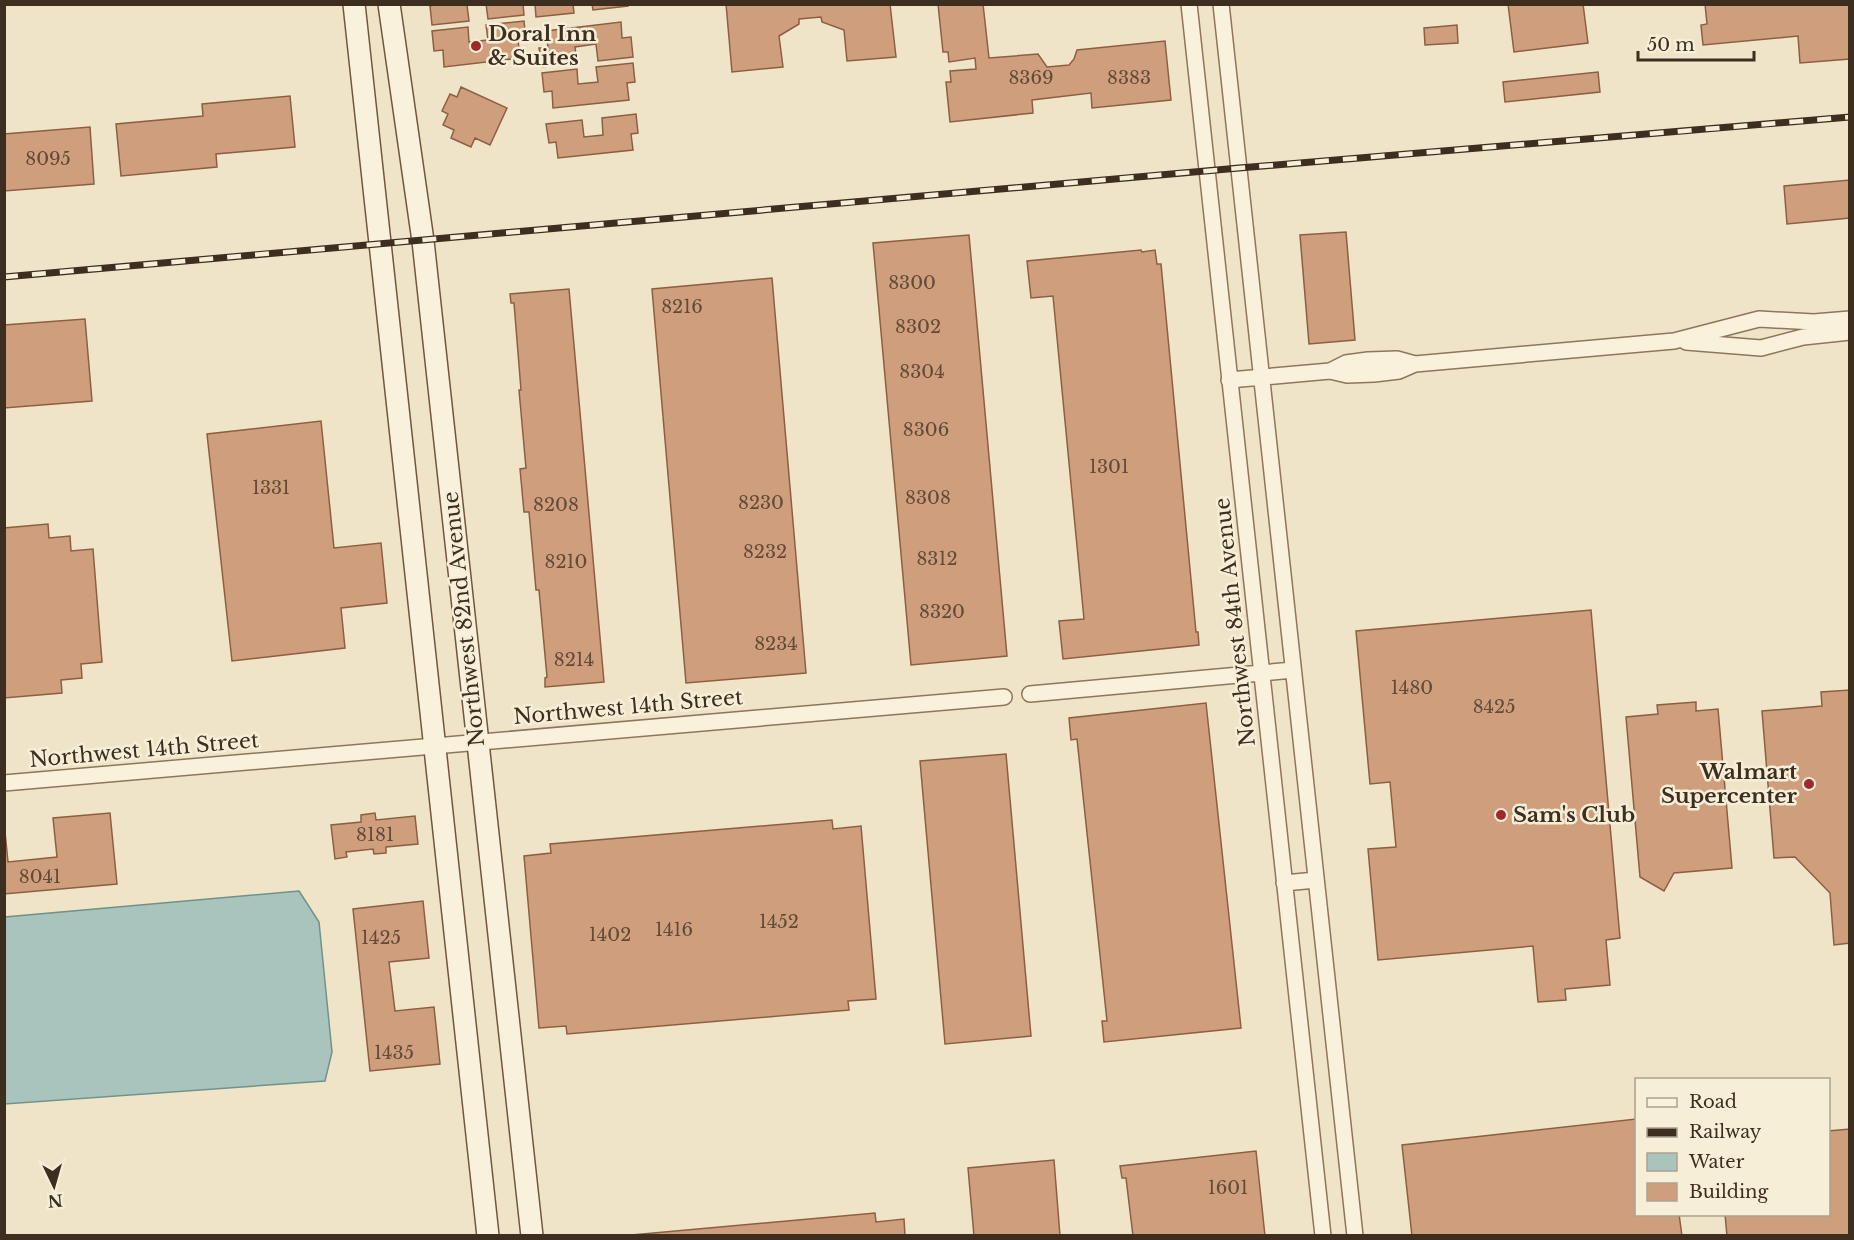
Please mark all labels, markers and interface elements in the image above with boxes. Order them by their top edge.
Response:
place label: Doral Inn & Suites [488,21,596,71]
scale bar [1638,24,1754,62]
text: 50 m [1647,34,1695,56]
marker: Doral Inn & Suites [469,39,483,53]
house number: 8369 [1008,67,1054,89]
house number: 8383 [1107,67,1151,89]
house number: 8095 [25,148,71,170]
house number: 8300 [888,272,936,294]
house number: 8216 [661,296,703,318]
house number: 8302 [895,316,941,338]
house number: 8304 [899,361,945,383]
house number: 8306 [903,419,949,441]
house number: 1301 [1089,456,1129,478]
house number: 1331 [252,477,290,499]
house number: 8308 [905,487,951,509]
street label: Northwest 82nd Avenue [438,490,490,748]
house number: 8230 [738,492,784,514]
house number: 8208 [533,494,579,516]
street label: Northwest 84th Avenue [1209,497,1261,747]
house number: 8232 [743,541,787,563]
house number: 8312 [916,548,958,570]
house number: 8210 [545,551,587,573]
house number: 8320 [919,601,965,623]
house number: 8234 [754,633,798,655]
house number: 8214 [554,649,594,671]
house number: 1480 [1391,677,1433,699]
street label: Northwest 14th Street [512,684,744,730]
house number: 8425 [1473,696,1515,718]
street label: Northwest 14th Street [28,727,260,773]
place label: Walmart Supercenter [1661,759,1798,809]
marker: Walmart Supercenter [1802,777,1816,791]
place label: Sam's Club [1513,802,1635,828]
marker: Sam's Club [1494,808,1508,822]
house number: 8181 [356,824,394,846]
house number: 8041 [19,866,61,888]
house number: 1452 [759,911,799,933]
house number: 1416 [655,919,693,941]
house number: 1402 [589,924,631,946]
house number: 1425 [361,927,401,949]
house number: 1435 [374,1042,414,1064]
legend [1635,1078,1830,1216]
text: Road [1689,1091,1737,1113]
text: Railway [1689,1121,1762,1143]
text: Water [1688,1151,1745,1173]
north arrow [24,1156,84,1216]
house number: 1601 [1208,1177,1248,1199]
text: Building [1689,1181,1768,1203]
text: N [47,1190,64,1212]

